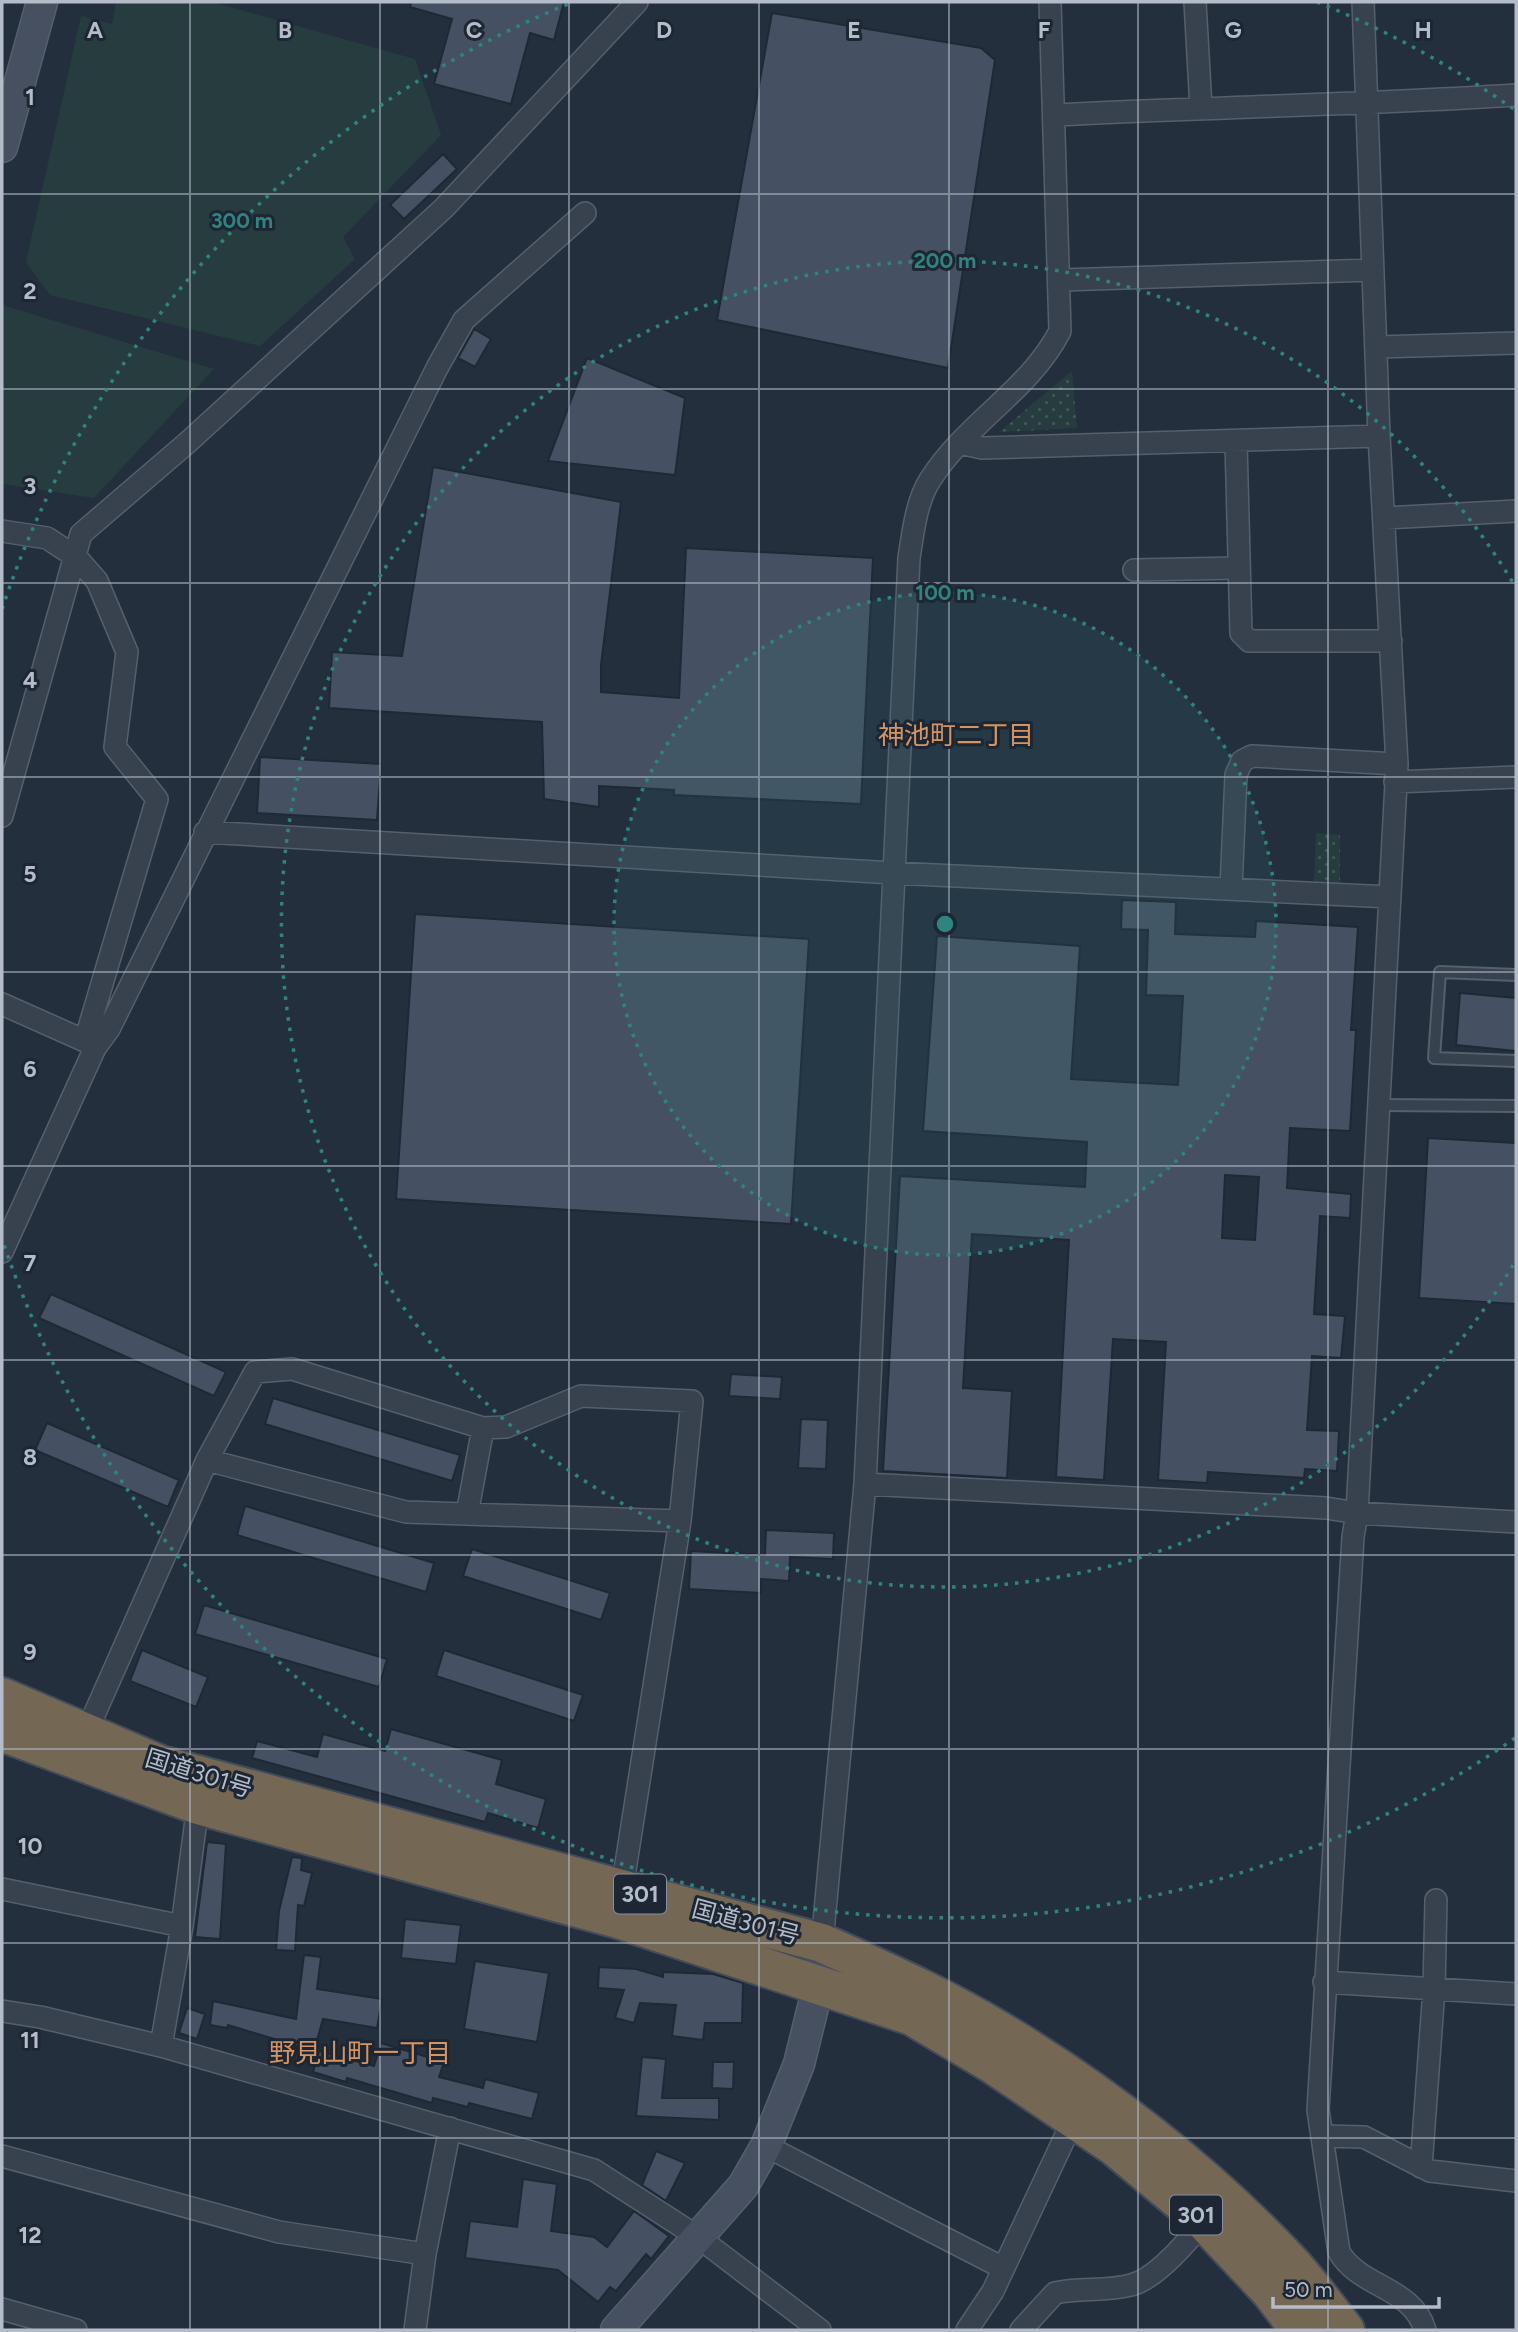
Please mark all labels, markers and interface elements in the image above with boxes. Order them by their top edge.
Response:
text: A [87,16,104,44]
text: B [278,16,292,44]
text: C [466,16,483,44]
text: D [656,16,672,44]
text: E [847,16,861,44]
text: F [1038,16,1051,44]
text: G [1224,16,1242,44]
text: H [1414,16,1432,44]
text: 1 [25,83,35,111]
text: 300 m [211,208,273,233]
text: 200 m [914,248,976,273]
text: 2 [23,277,37,305]
text: 3 [24,472,36,500]
text: 100 m [915,580,975,605]
text: 4 [23,666,37,694]
district label: 神池町二丁目 [878,719,1034,751]
text: 5 [23,860,37,888]
centre of rings [933,912,957,936]
text: 6 [23,1055,37,1083]
text: 7 [24,1249,37,1277]
text: 8 [23,1443,37,1471]
text: 9 [23,1638,37,1666]
street label: 国道301号 [142,1743,256,1803]
text: 10 [18,1832,42,1860]
road number: 301 [614,1874,666,1913]
street label: 国道301号 [689,1894,803,1950]
text: 11 [20,2026,40,2054]
district label: 野見山町一丁目 [269,2037,451,2069]
road number: 301 [1170,2196,1222,2234]
text: 12 [18,2221,42,2249]
scale bar [1273,2266,1439,2310]
text: 50 m [1284,2277,1333,2302]

